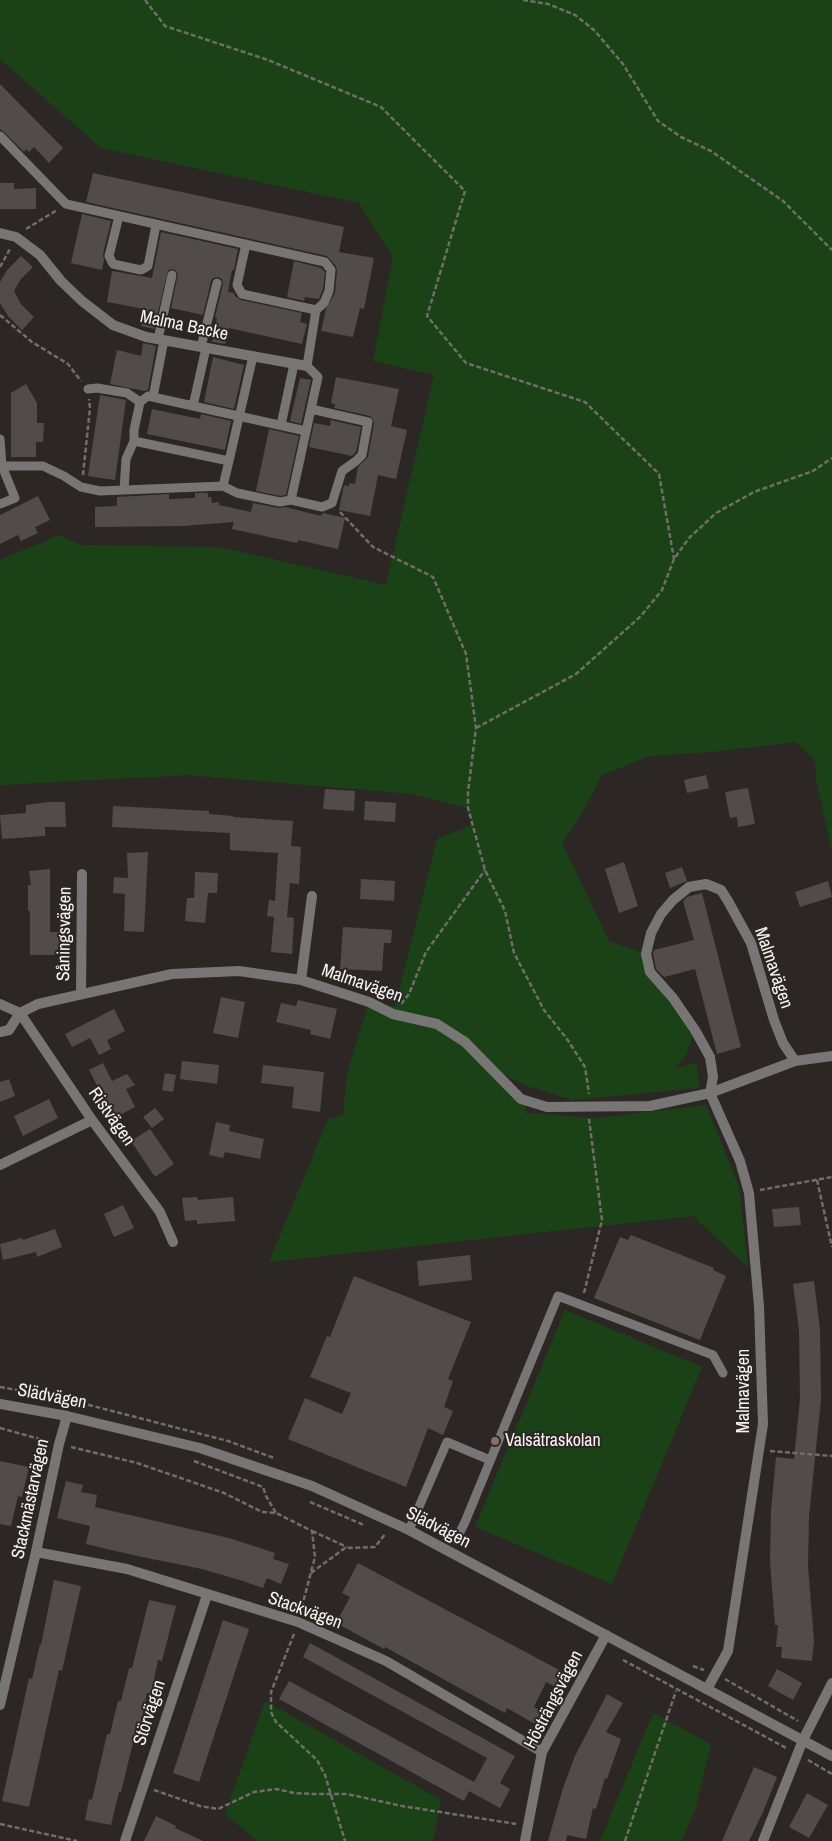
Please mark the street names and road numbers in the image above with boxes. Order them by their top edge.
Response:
street label: Malma Backe [138,306,230,346]
street label: Såningsvägen [53,887,77,981]
street label: Malmavägen [749,925,797,1011]
street label: Malmavägen [319,960,405,1008]
street label: Ristvägen [83,1084,139,1150]
street label: Malmavägen [733,1349,755,1433]
street label: Slädvägen [16,1380,88,1414]
street label: Stackmästarvägen [8,1437,54,1561]
street label: Slädvägen [402,1503,474,1553]
street label: Stackvägen [265,1588,345,1634]
street label: Hösträngsvägen [520,1647,588,1753]
street label: Störvägen [129,1678,171,1748]

